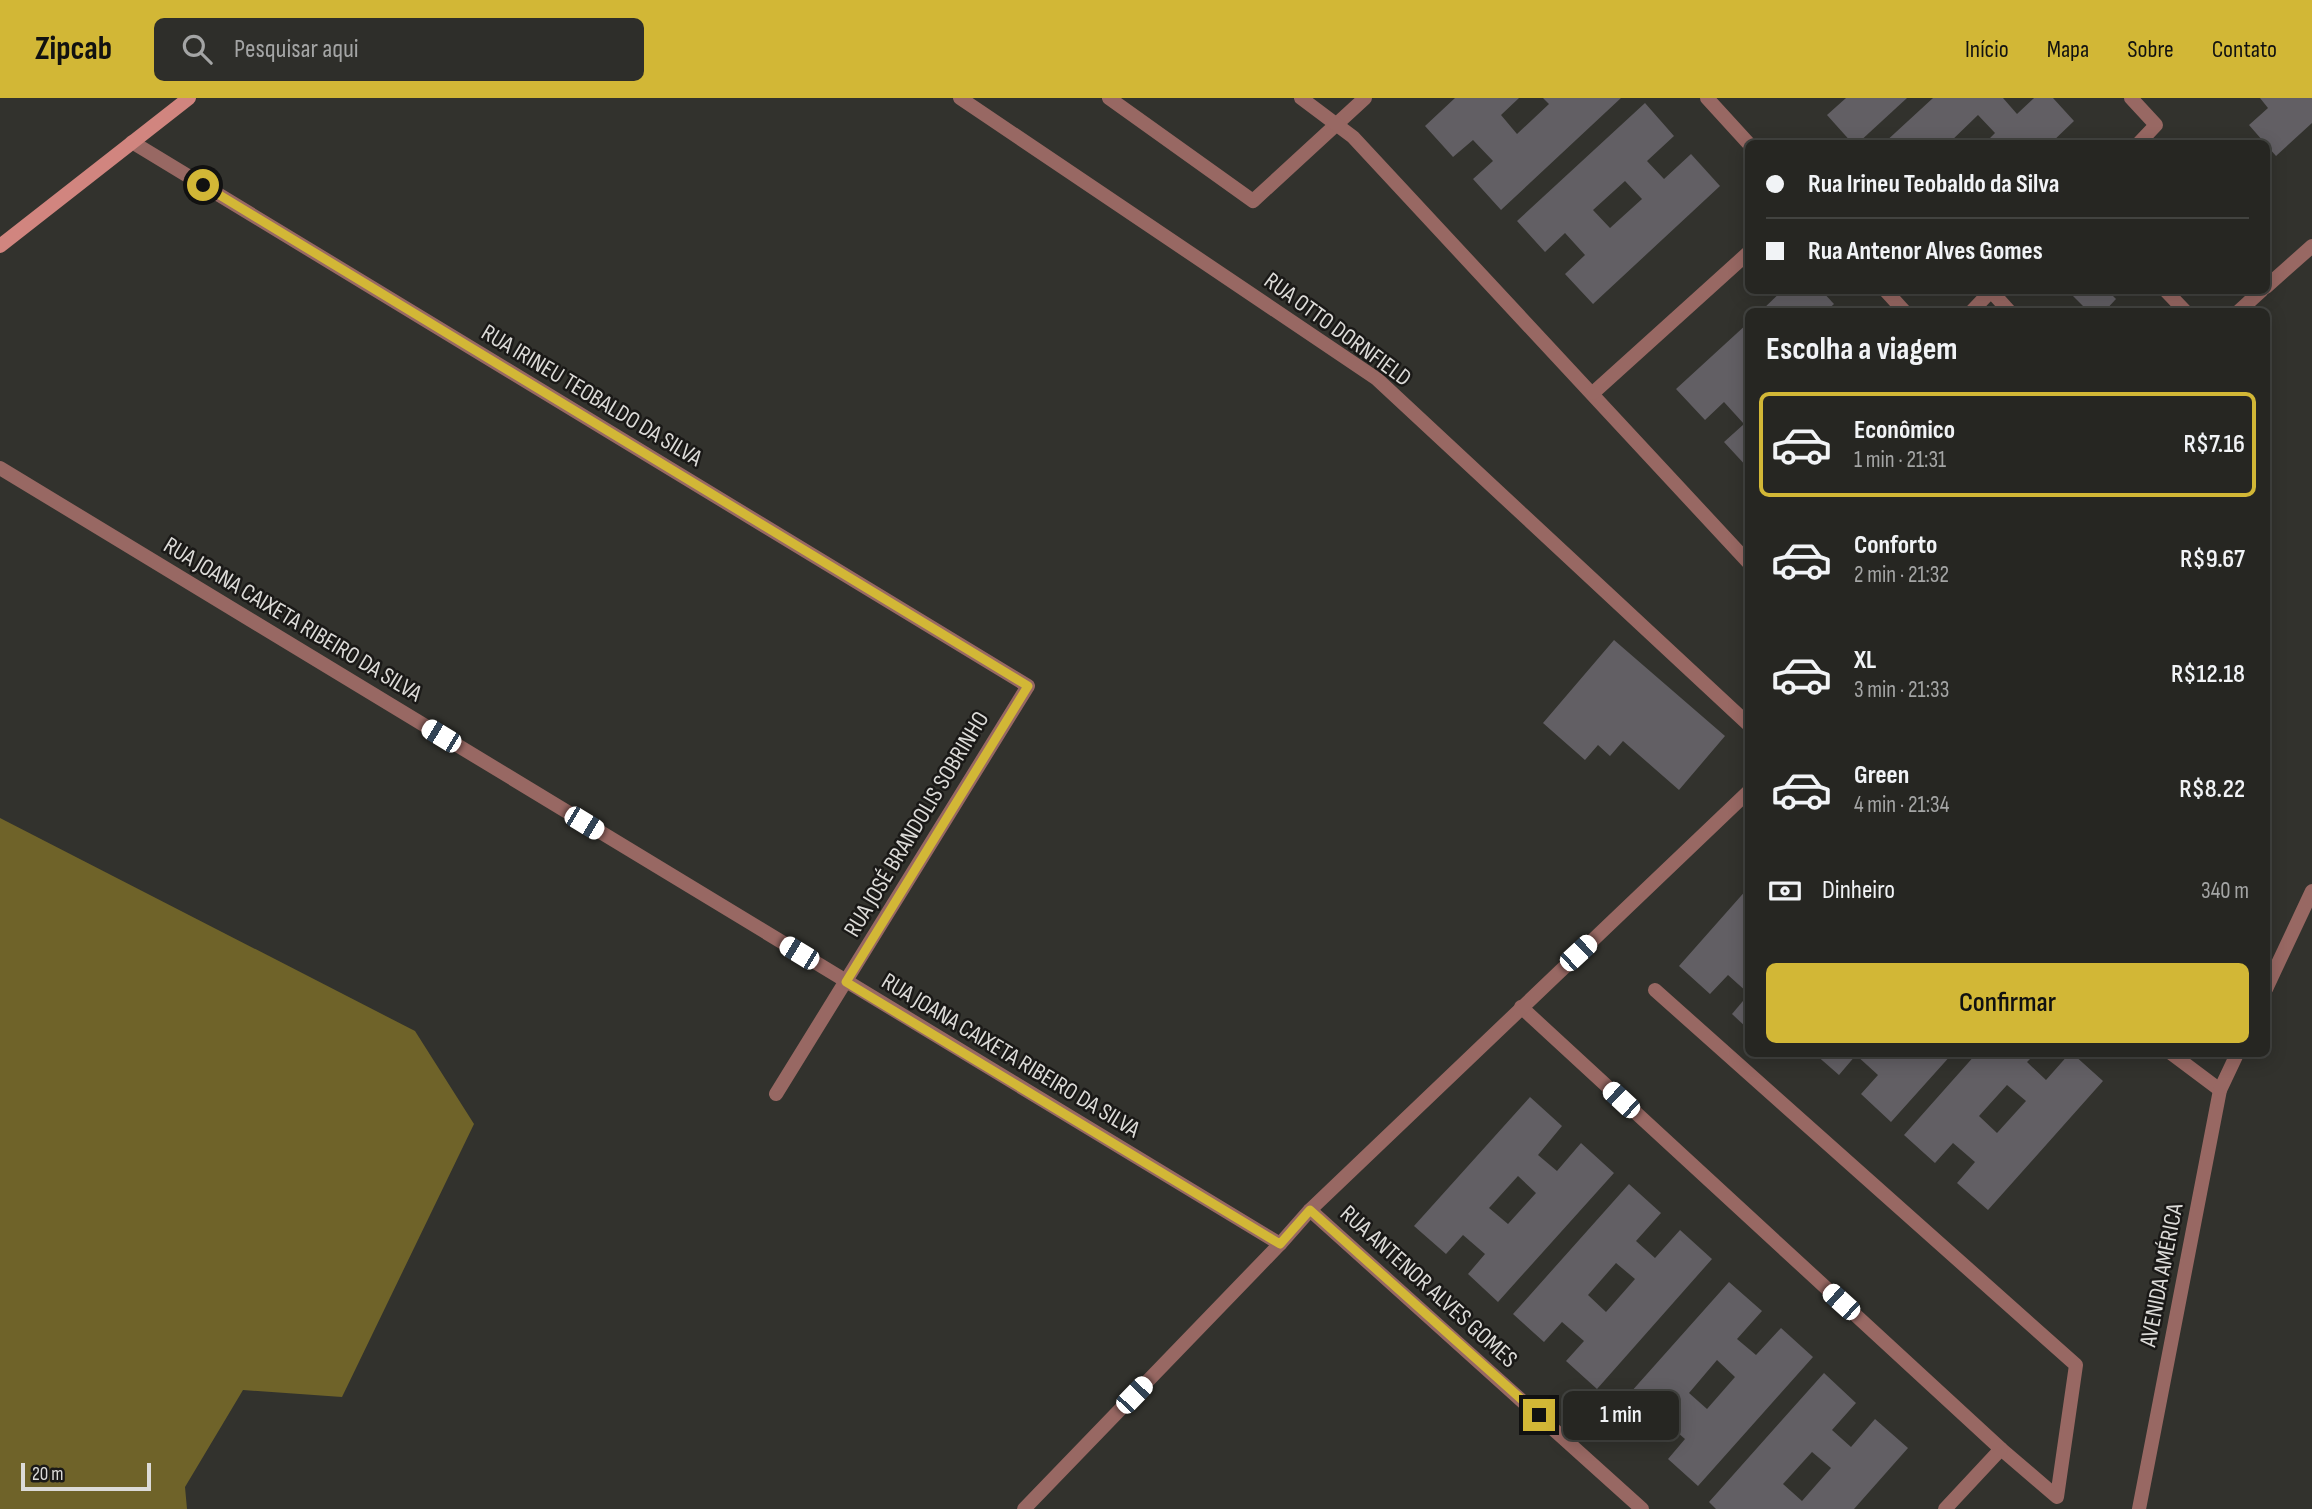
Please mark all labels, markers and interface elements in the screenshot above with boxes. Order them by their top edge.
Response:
search box [154,18,644,81]
text: Zipcab [35,29,112,69]
icon: search [178,30,216,68]
text: Pesquisar aqui [234,34,359,65]
text: Início [1965,35,2009,64]
text: Mapa [2047,35,2089,64]
text: Sobre [2127,35,2174,64]
text: Contato [2212,35,2277,64]
route start [187,169,219,201]
text: Rua Irineu Teobaldo da Silva [1808,169,2059,200]
text: Rua Antenor Alves Gomes [1808,236,2043,267]
street label: RUA OTTO DORNFIELD [1258,266,1417,393]
street label: RUA IRINEU TEOBALDO DA SILVA [476,318,708,473]
text: Escolha a viagem [1766,330,1958,369]
icon: car [1770,413,1833,476]
text: Econômico [1854,415,1955,446]
text: R$7.16 [2184,429,2245,460]
text: 1 min · 21:31 [1854,446,1946,474]
icon: car [1770,528,1833,591]
text: Conforto [1854,530,1937,561]
street label: RUA JOANA CAIXETA RIBEIRO DA SILVA [158,531,428,709]
text: R$9.67 [2180,544,2245,575]
text: 2 min · 21:32 [1854,561,1949,589]
icon: car [1770,643,1833,706]
text: XL [1854,645,1876,676]
text: R$12.18 [2171,659,2245,690]
text: 3 min · 21:33 [1854,676,1949,704]
street label: RUA JOSÉ BRANDOLIS SOBRINHO [838,706,995,942]
car [418,716,465,756]
icon: car [1770,758,1833,821]
text: Green [1854,760,1909,791]
text: R$8.22 [2179,774,2245,805]
text: 4 min · 21:34 [1854,791,1949,819]
car [561,803,608,843]
icon: cash [1766,872,1804,910]
text: Dinheiro [1822,875,1895,906]
text: 340 m [2201,877,2249,905]
car [1556,931,1601,975]
car [776,933,823,973]
button: Confirmar [1766,963,2249,1043]
street label: RUA JOANA CAIXETA RIBEIRO DA SILVA [876,967,1146,1145]
car [1599,1078,1644,1122]
street label: RUA ANTENOR ALVES GOMES [1334,1199,1523,1374]
street label: AVENIDA AMÉRICA [2133,1200,2190,1350]
car [1819,1280,1864,1324]
car [1112,1373,1157,1417]
callout: 1 min [1564,1390,1679,1440]
route end [1523,1399,1555,1431]
text: 1 min [1600,1401,1642,1429]
scale bar [21,1460,150,1492]
text: 20 m [32,1463,64,1486]

